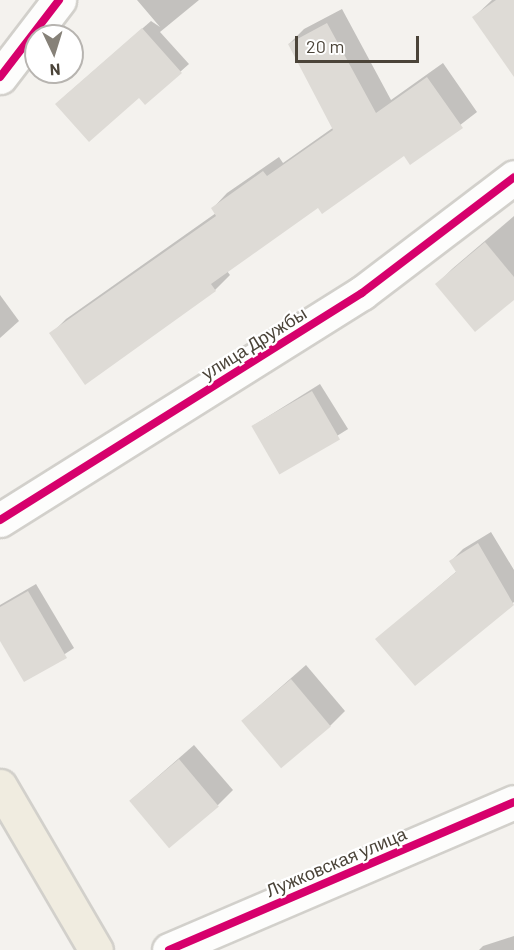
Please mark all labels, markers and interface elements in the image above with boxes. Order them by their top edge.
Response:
north arrow [24,24,84,84]
scale bar [298,24,422,62]
text: 20 m [306,35,344,57]
text: N [49,61,61,80]
street label: улица Дружбы [197,302,311,384]
street label: Лужковская улица [262,823,410,901]

